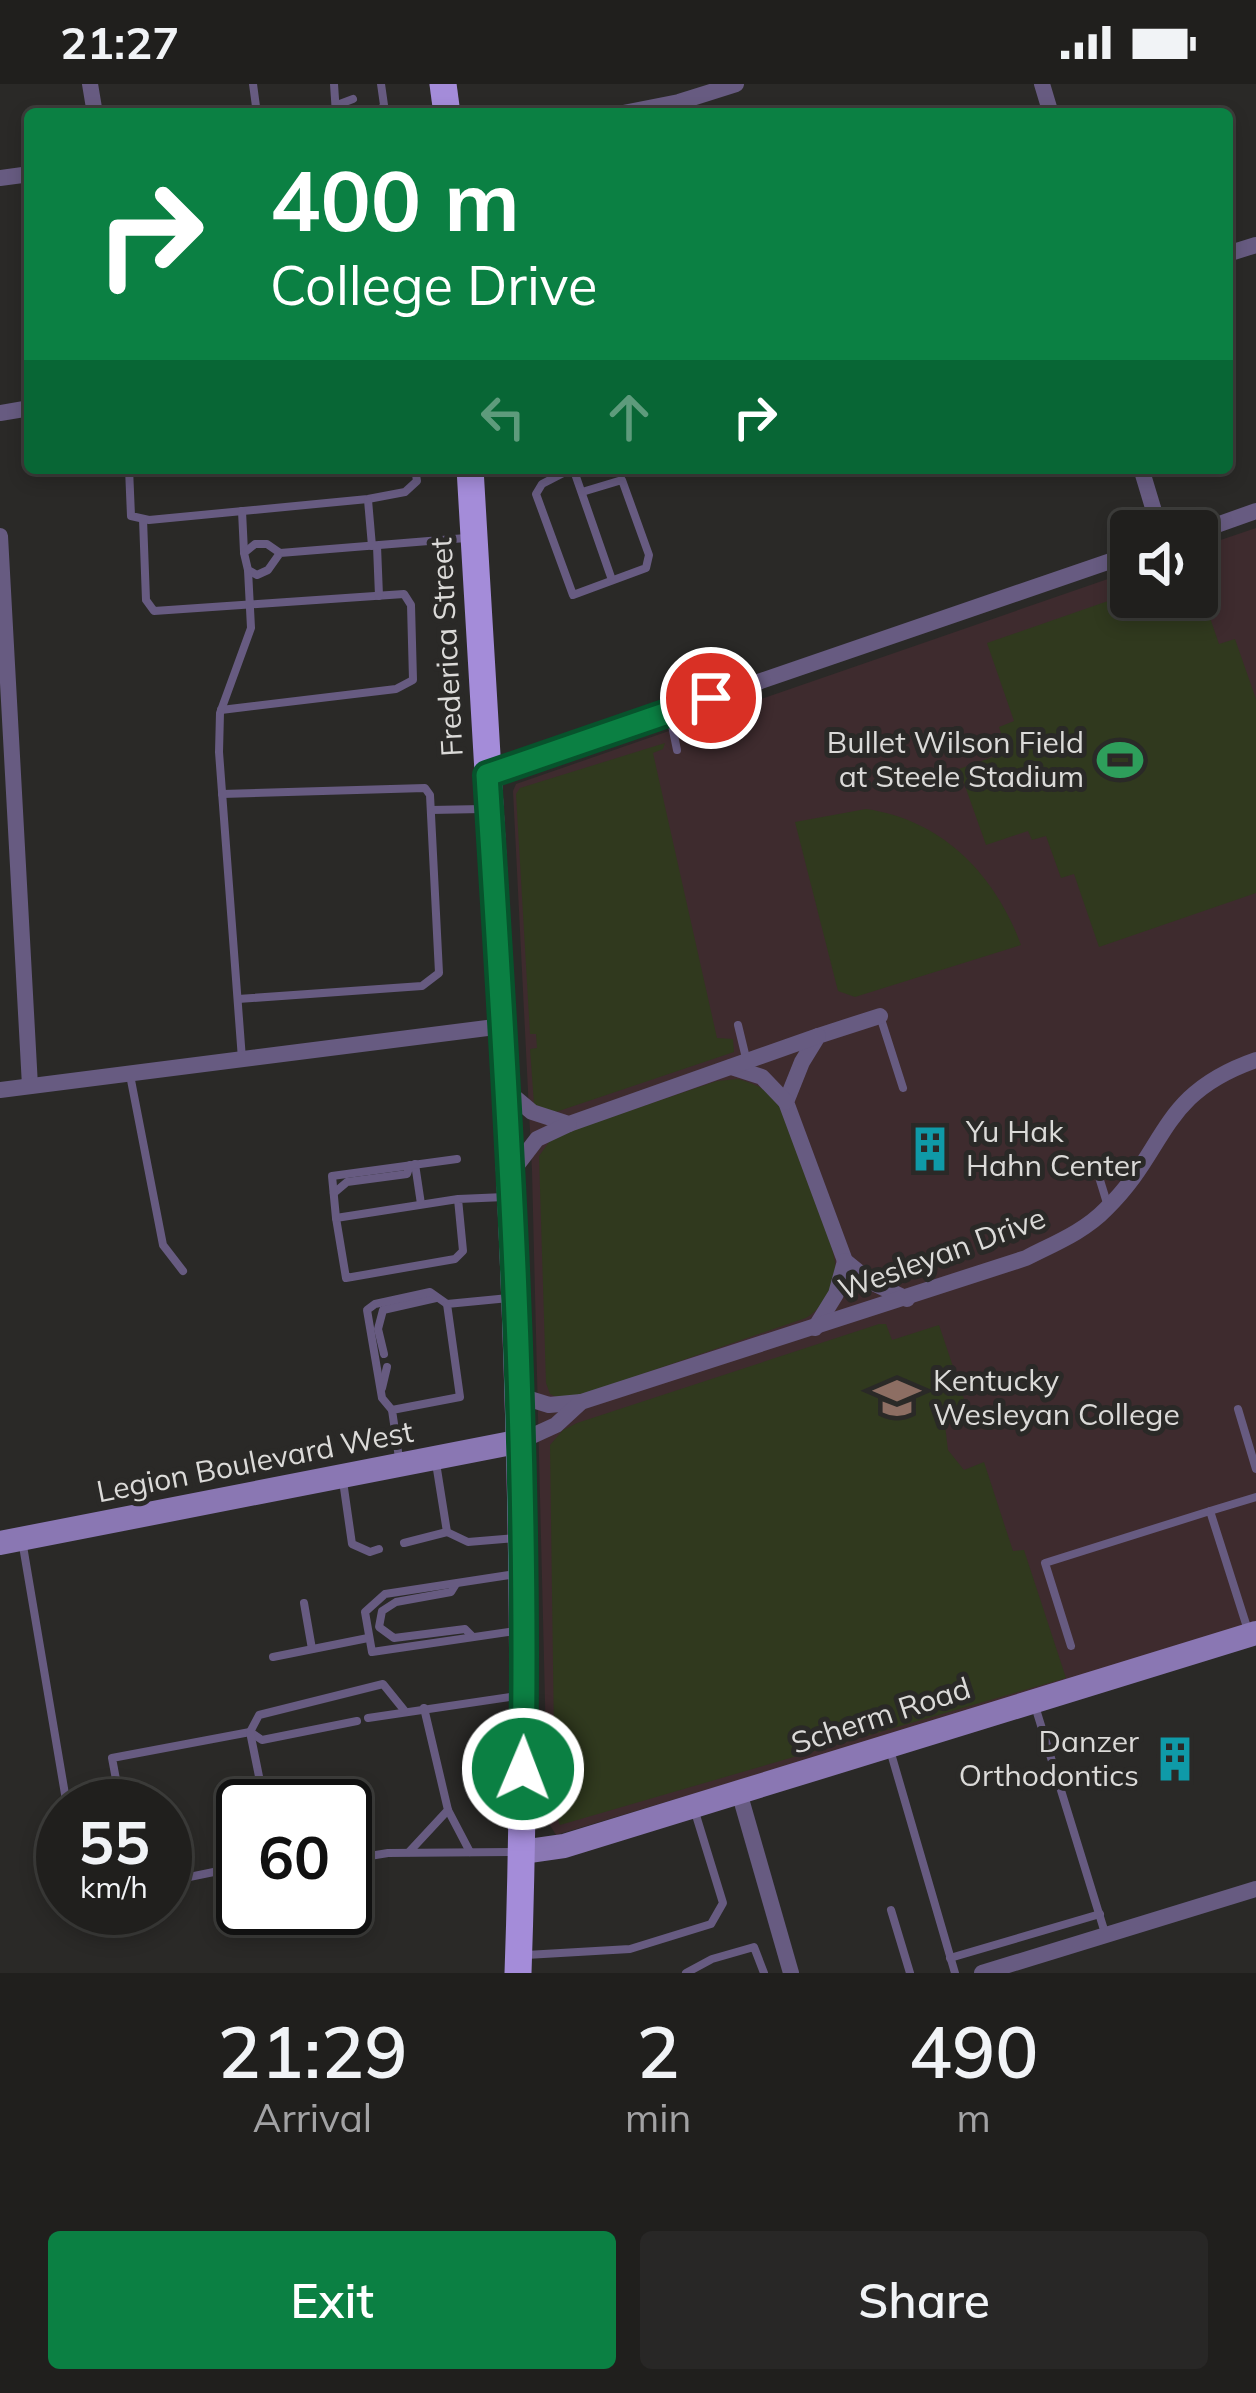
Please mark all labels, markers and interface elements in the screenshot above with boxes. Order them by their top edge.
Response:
text: 21:27 [60,14,179,70]
text: 400 m [270,147,520,252]
icon: right [72,156,228,312]
text: College Drive [270,251,597,319]
icon: left [470,384,536,450]
icon: ahead [596,384,662,450]
icon: right [722,384,788,450]
map controls [1110,510,1218,618]
button: sound [1110,510,1218,618]
street label: Frederica Street [421,536,471,758]
pin [660,647,762,749]
icon: arrive [678,665,744,731]
place label: Bullet Wilson Field at Steele Stadium [827,723,1084,795]
sports icon: Bullet Wilson Field at Steele Stadium [1095,735,1145,785]
place label: Yu Hak Hahn Center [965,1112,1141,1184]
building icon: Yu Hak Hahn Center [905,1124,955,1174]
street label: Wesleyan Drive [833,1198,1050,1308]
place label: Kentucky Wesleyan College [933,1361,1180,1433]
school or university icon: Kentucky Wesleyan College [872,1373,922,1423]
street label: Legion Boulevard West [93,1412,416,1510]
street label: Scherm Road [786,1668,975,1762]
position arrow [460,1706,586,1832]
place label: Danzer Orthodontics [959,1722,1139,1794]
building icon: Danzer Orthodontics [1150,1734,1200,1784]
speed limit sign: 60 [216,1779,372,1935]
text: 55 [78,1804,150,1879]
text: km/h [80,1868,148,1906]
text: 21:29 [218,2006,407,2096]
text: 2 [637,2006,680,2096]
text: 490 [909,2006,1038,2096]
text: Arrival [253,2093,372,2142]
text: min [625,2093,691,2142]
text: m [957,2093,991,2142]
button: Exit [48,2231,616,2369]
button: Share [640,2231,1208,2369]

